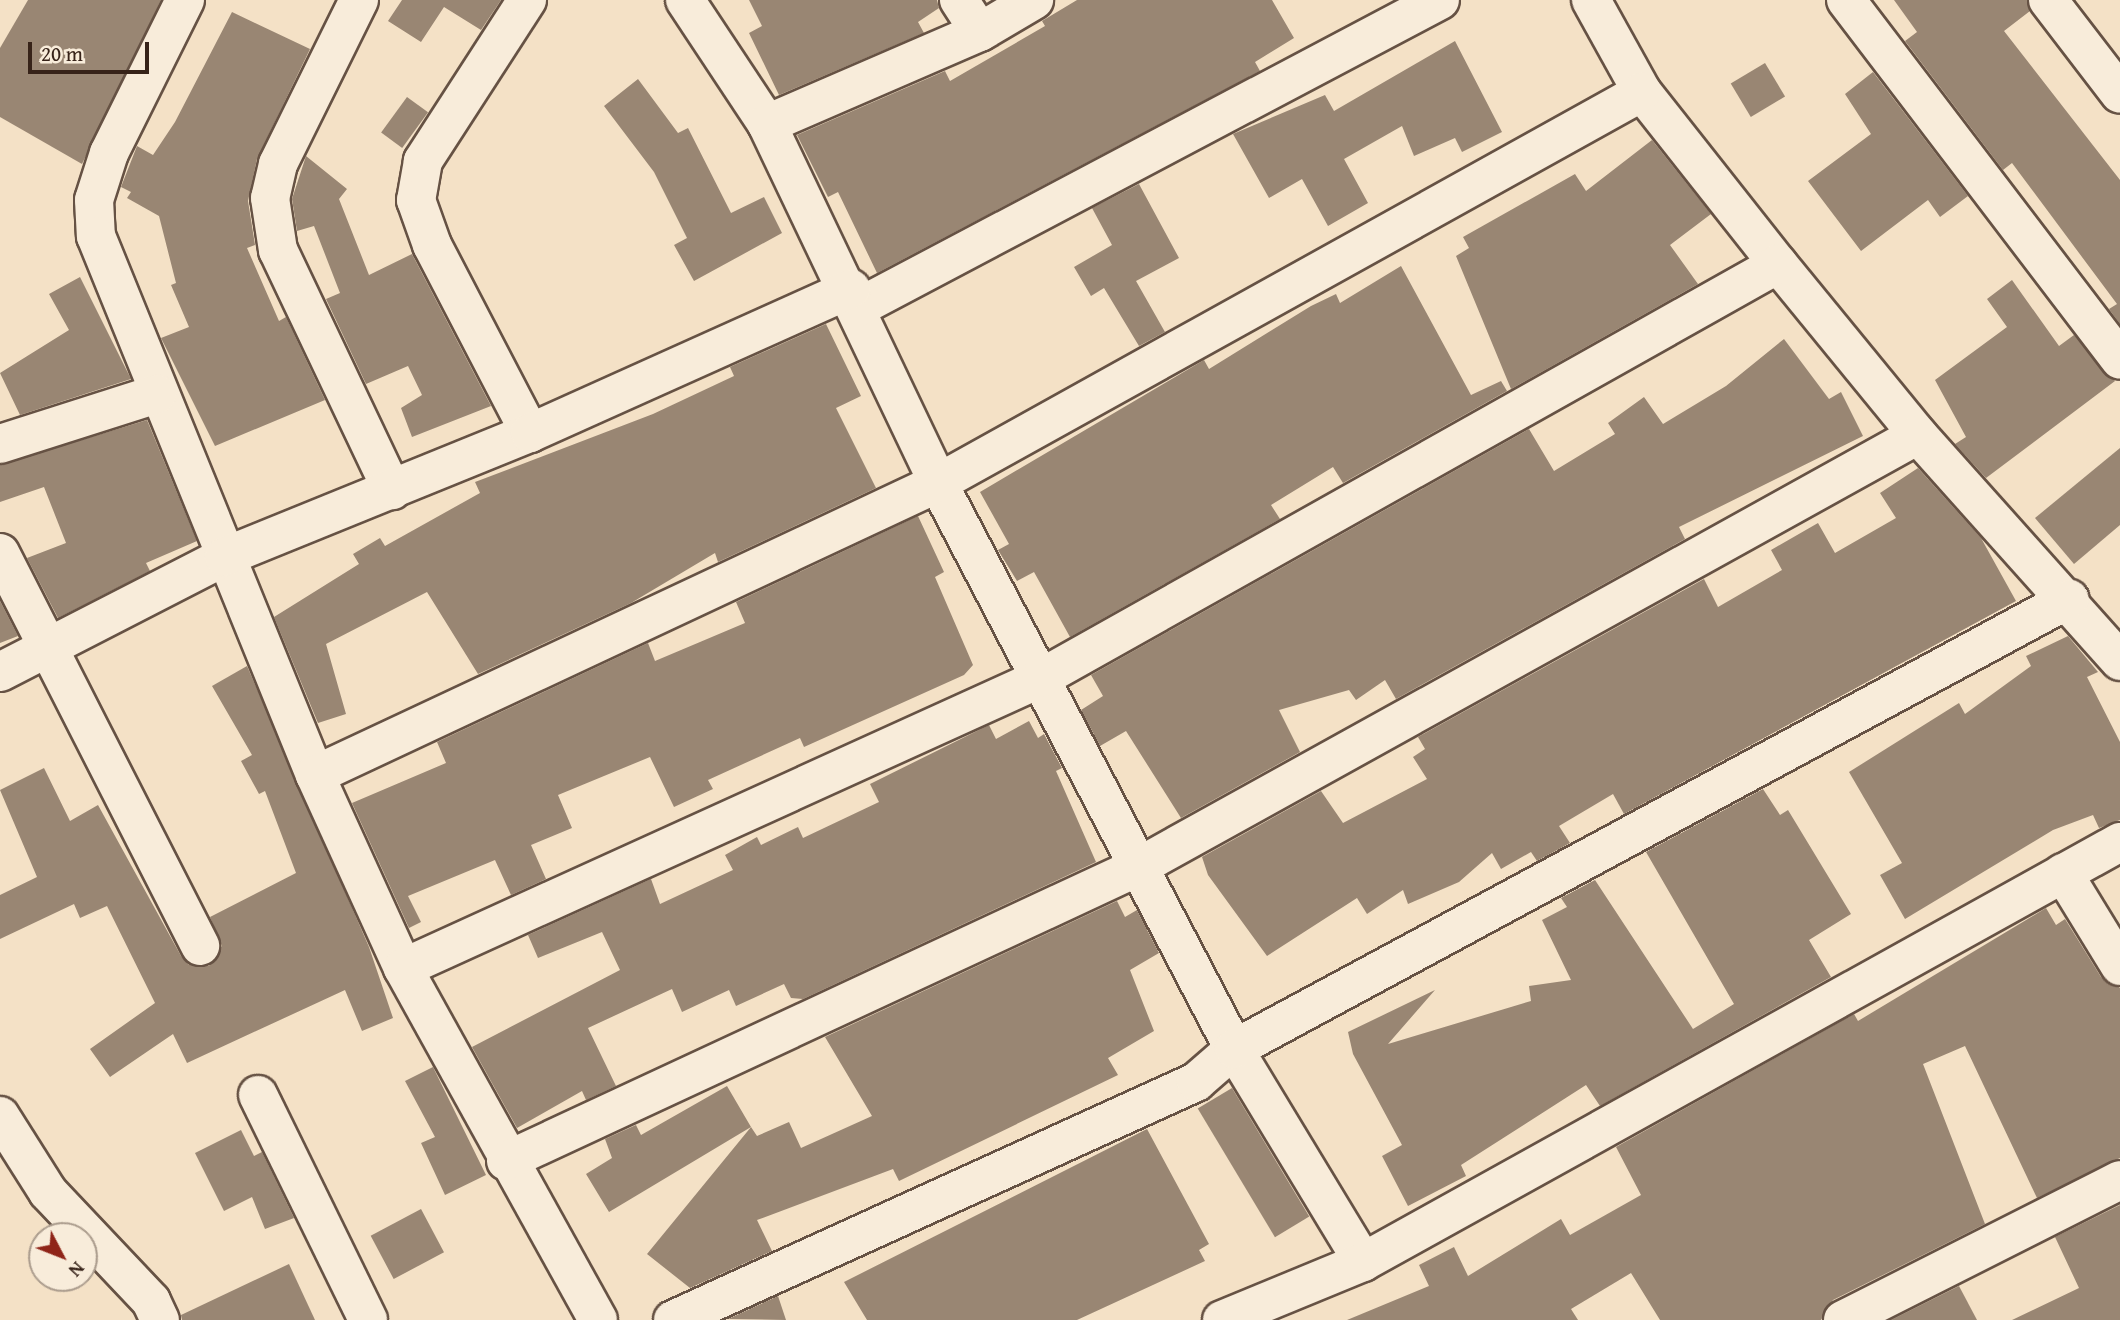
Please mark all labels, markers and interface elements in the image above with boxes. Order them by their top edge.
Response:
scale bar [32,28,152,72]
text: 20 m [41,38,83,69]
north arrow [28,1222,98,1292]
text: N [62,1256,92,1284]

